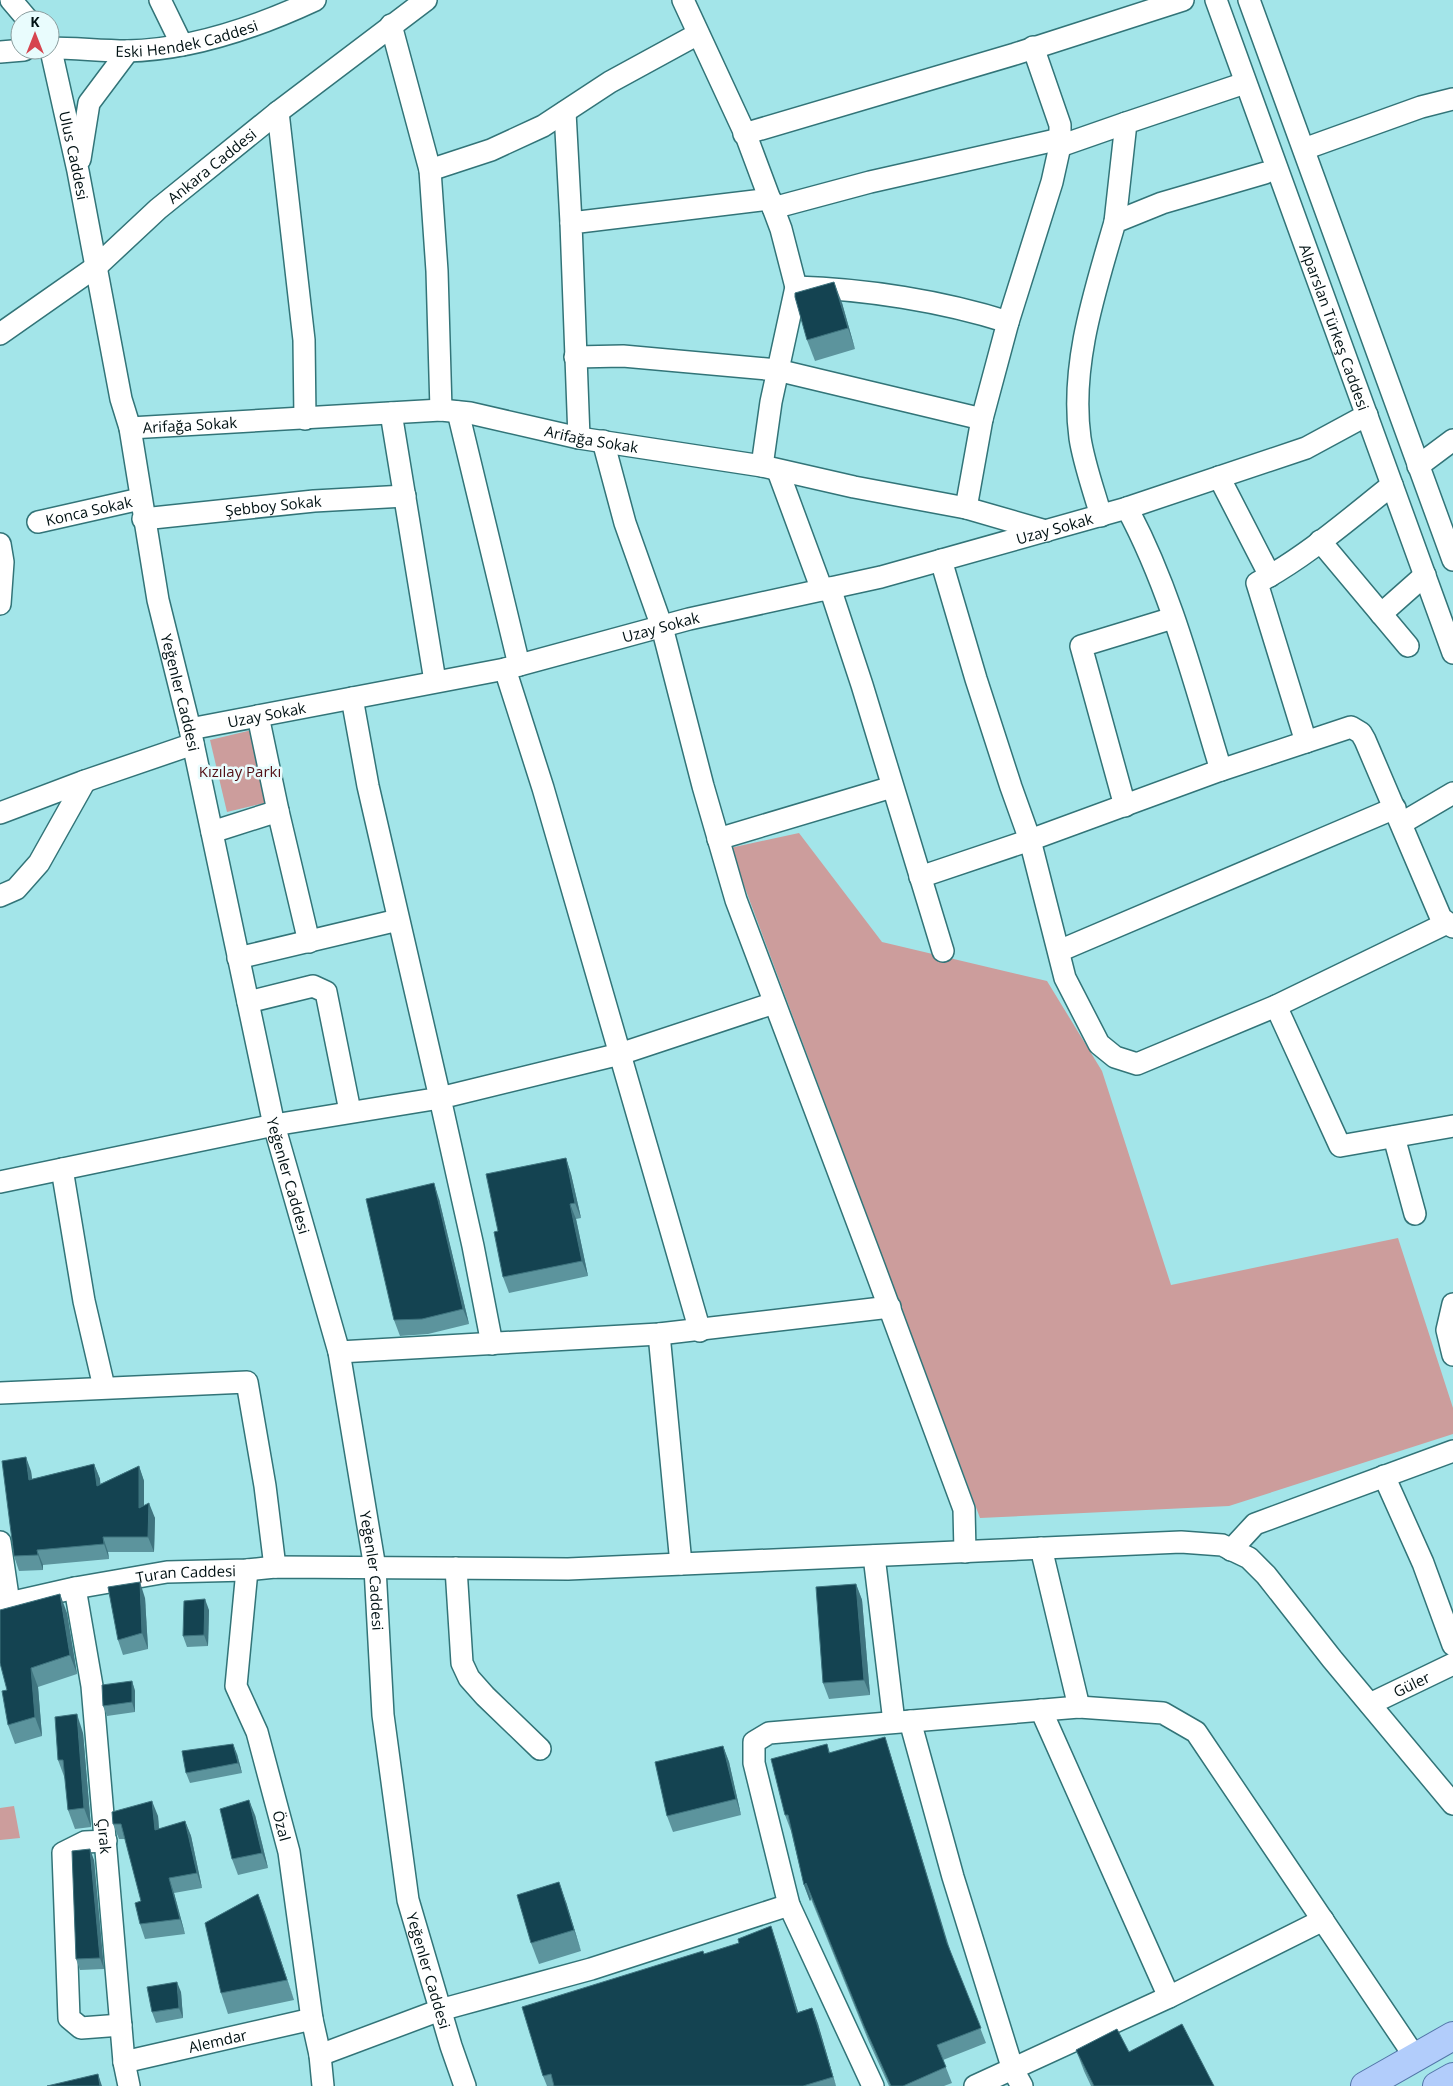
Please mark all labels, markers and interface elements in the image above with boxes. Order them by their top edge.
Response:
north arrow [10,10,60,60]
text: K [30,12,40,31]
street label: Eski Hendek Caddesi [115,15,260,61]
street label: Ulus Caddesi [55,109,93,202]
street label: Ankara Caddesi [163,124,260,208]
street label: Alparslan Türkeş Caddesi [1295,241,1374,413]
street label: Arifağa Sokak [142,412,238,437]
street label: Arifağa Sokak [543,420,640,457]
street label: Konca Sokak [43,491,134,530]
street label: Şebboy Sokak [224,491,322,520]
street label: Uzay Sokak [1014,508,1095,549]
street label: Uzay Sokak [620,607,701,647]
street label: Yeğenler Caddesi [157,632,204,753]
street label: Uzay Sokak [226,697,307,732]
park label: Kızılay Parkı [199,761,281,781]
street label: Yeğenler Caddesi [263,1115,315,1236]
street label: Yeğenler Caddesi [356,1509,388,1631]
street label: Turan Caddesi [134,1560,236,1587]
street label: Güler [1390,1667,1433,1701]
street label: Özal [268,1808,296,1843]
street label: Çırak [93,1817,116,1855]
street label: Yeğenler Caddesi [402,1910,455,2031]
street label: Alemdar [186,2024,249,2057]

